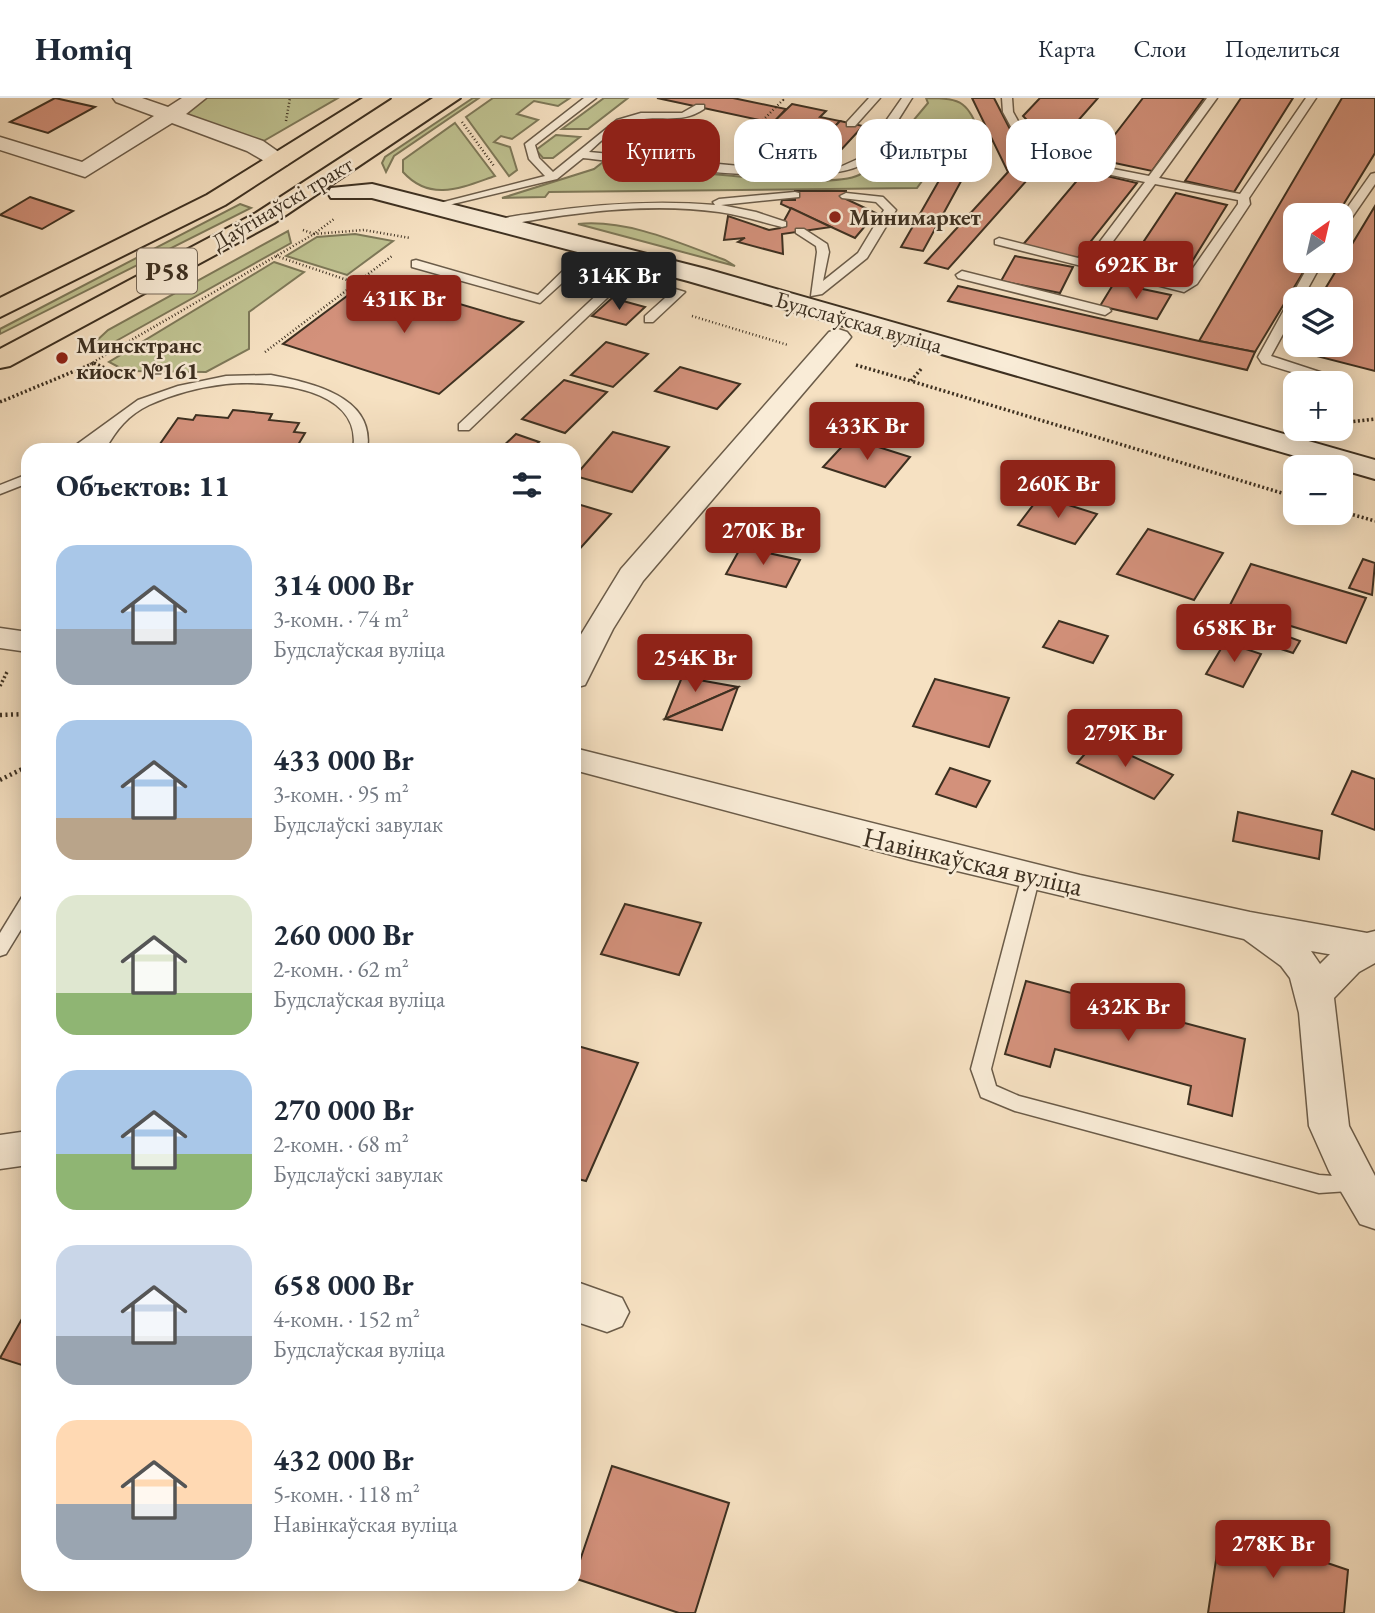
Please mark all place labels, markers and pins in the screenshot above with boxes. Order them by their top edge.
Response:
place label: Минимаркет [849,202,982,232]
marker: Минимаркет [827,209,843,225]
pin: 692K Br [1071,242,1201,301]
pin: 314K Br [554,252,684,312]
pin: 431K Br [339,275,469,335]
place label: Минсктранс киоск №161 [76,330,202,386]
marker: Минсктранс киоск №161 [54,350,70,366]
pin: 433K Br [802,402,932,462]
pin: 260K Br [993,460,1123,520]
pin: 270K Br [698,508,828,567]
pin: 658K Br [1169,604,1299,664]
pin: 254K Br [630,634,760,694]
pin: 279K Br [1060,710,1190,769]
pin: 432K Br [1063,984,1193,1043]
pin: 278K Br [1208,1520,1338,1580]

